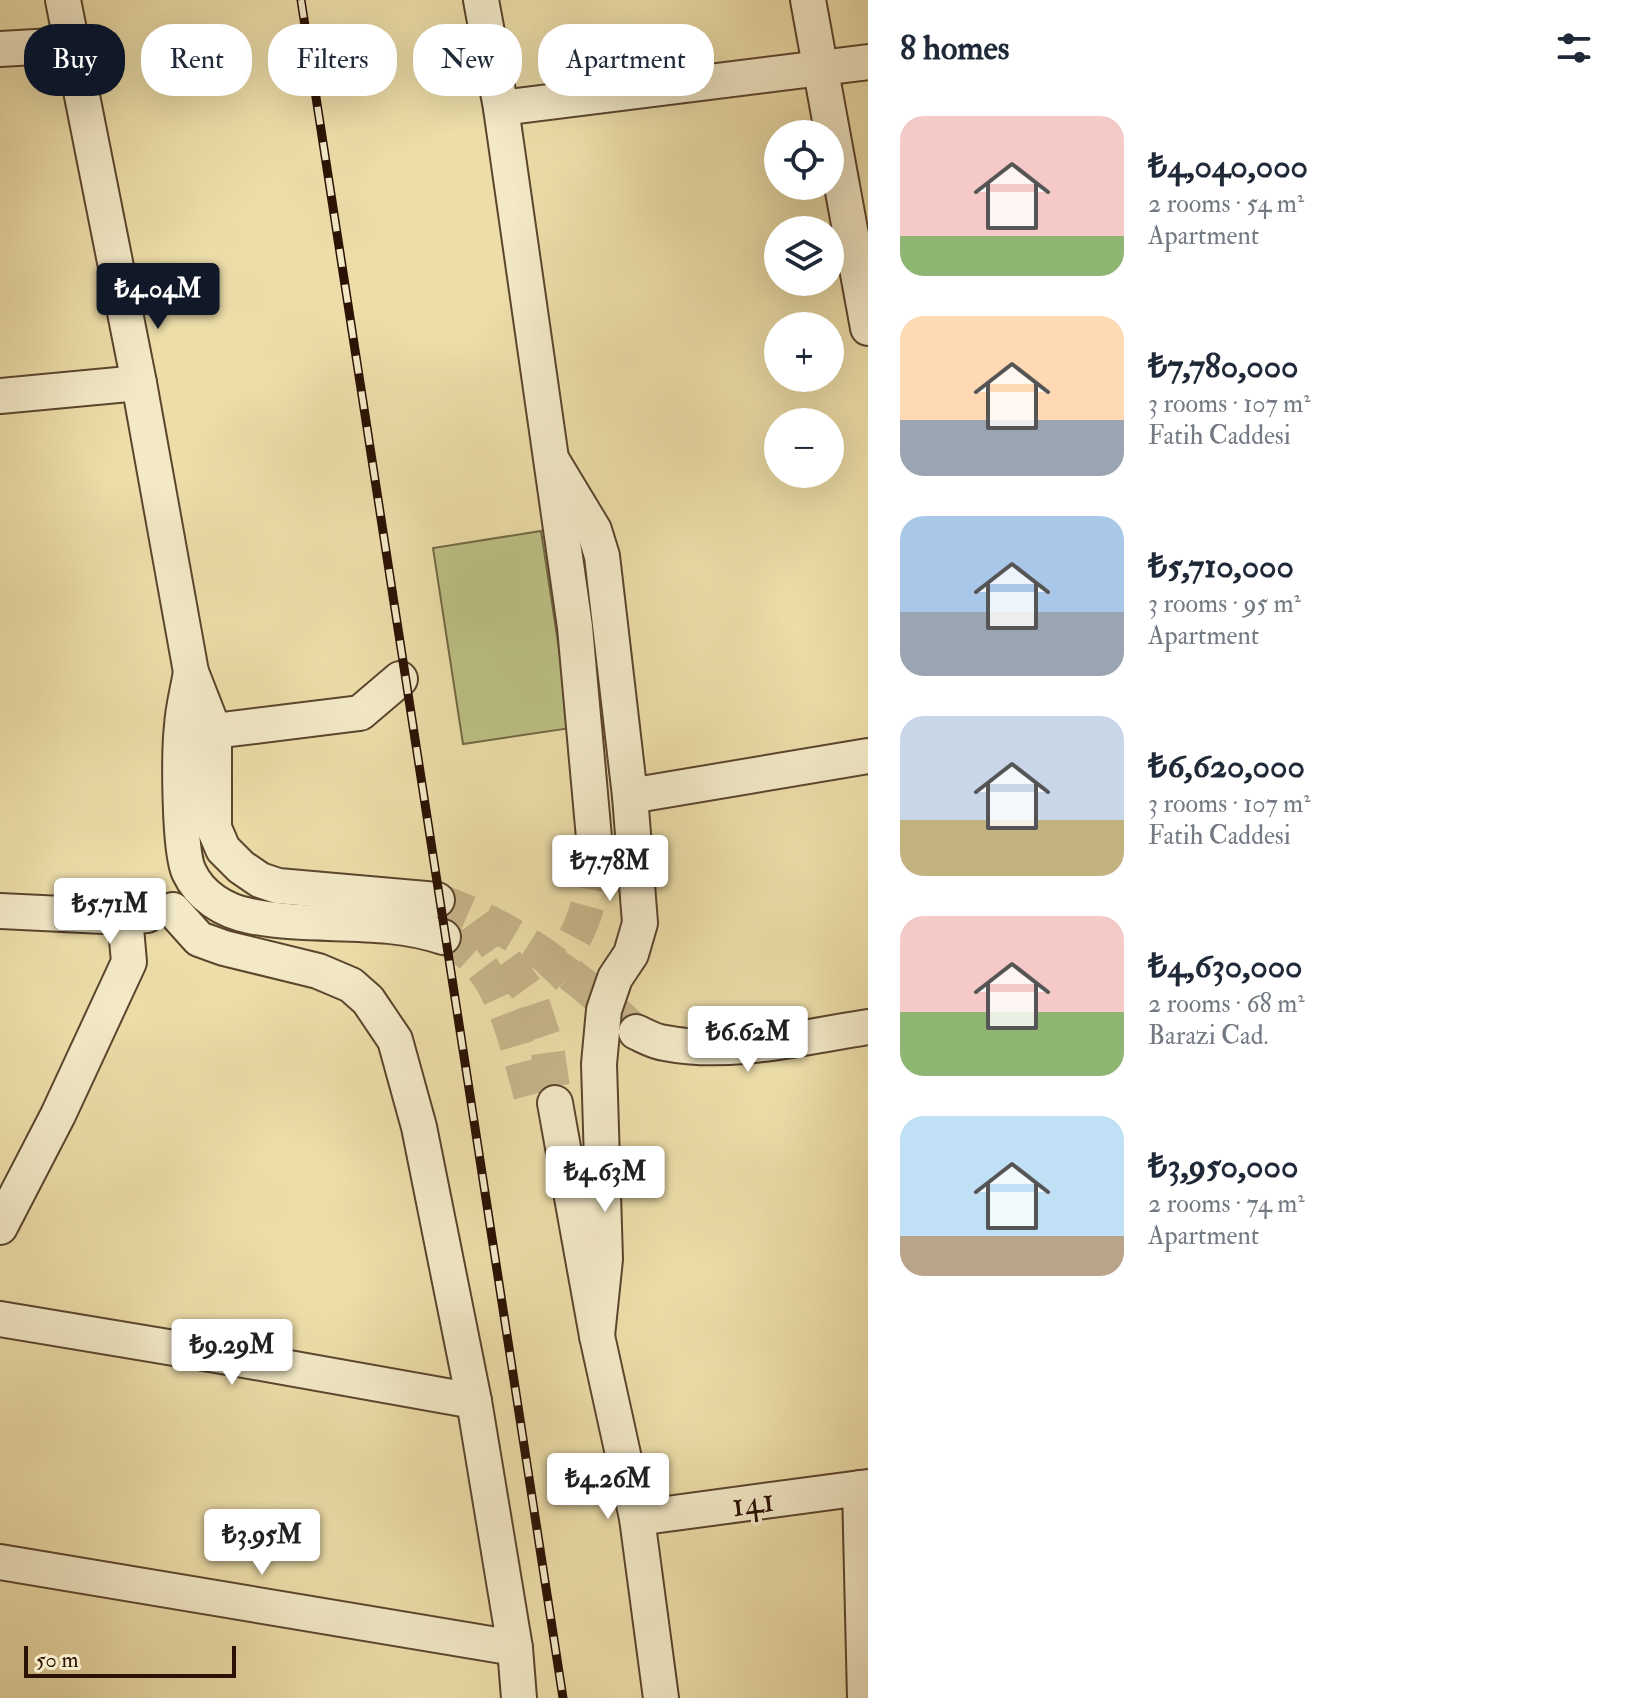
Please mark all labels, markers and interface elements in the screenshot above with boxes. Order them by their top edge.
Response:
chip: Buy [24,24,125,96]
chip: Rent [141,24,252,96]
chip: Filters [268,24,397,96]
chip: New [413,24,522,96]
chip: Apartment [538,24,714,96]
icon: filters [1552,26,1596,70]
text: 8 homes [900,27,1009,70]
map controls [764,120,844,488]
button: locate [764,120,844,200]
text: ₺4,040,000 [1148,145,1308,188]
icon: home [964,148,1060,244]
text: 2 rooms · 54 m² [1148,188,1304,220]
button: layers [764,216,844,296]
text: Apartment [1148,220,1259,252]
pin: ₺4.04M [93,263,223,331]
text: ₺4.04M [115,273,201,305]
button: + [764,312,844,392]
text: ₺7,780,000 [1148,345,1299,388]
icon: home [964,348,1060,444]
text: 3 rooms · 107 m² [1148,388,1311,420]
button: − [764,408,844,488]
text: Fatih Caddesi [1148,420,1291,452]
text: ₺5,710,000 [1148,545,1294,588]
icon: home [964,548,1060,644]
text: 3 rooms · 95 m² [1148,588,1301,620]
text: Apartment [1148,620,1259,652]
text: ₺6,620,000 [1148,745,1305,788]
icon: home [964,748,1060,844]
text: 3 rooms · 107 m² [1148,788,1311,820]
text: Fatih Caddesi [1148,820,1291,852]
pin: ₺7.78M [545,835,675,903]
text: ₺7.78M [570,845,650,877]
pin: ₺5.71M [45,878,175,946]
text: ₺5.71M [72,888,148,920]
text: ₺4,630,000 [1148,945,1303,988]
icon: home [964,948,1060,1044]
text: 2 rooms · 68 m² [1148,988,1305,1020]
pin: ₺6.62M [683,1006,813,1074]
text: ₺6.62M [706,1016,790,1048]
text: Barazi Cad. [1148,1020,1269,1052]
text: ₺3,950,000 [1148,1145,1298,1188]
pin: ₺4.63M [540,1146,670,1214]
icon: home [964,1148,1060,1244]
text: ₺4.63M [564,1156,646,1188]
text: 2 rooms · 74 m² [1148,1188,1305,1220]
text: Apartment [1148,1220,1259,1252]
pin: ₺9.29M [167,1319,297,1387]
text: ₺9.29M [190,1329,274,1361]
pin: ₺4.26M [543,1453,673,1521]
text: ₺4.26M [565,1463,651,1495]
street label: 141 [729,1479,777,1527]
pin: ₺3.95M [197,1509,327,1577]
text: ₺3.95M [222,1519,302,1551]
scale bar [24,1642,236,1678]
text: 50 m [36,1646,78,1674]

